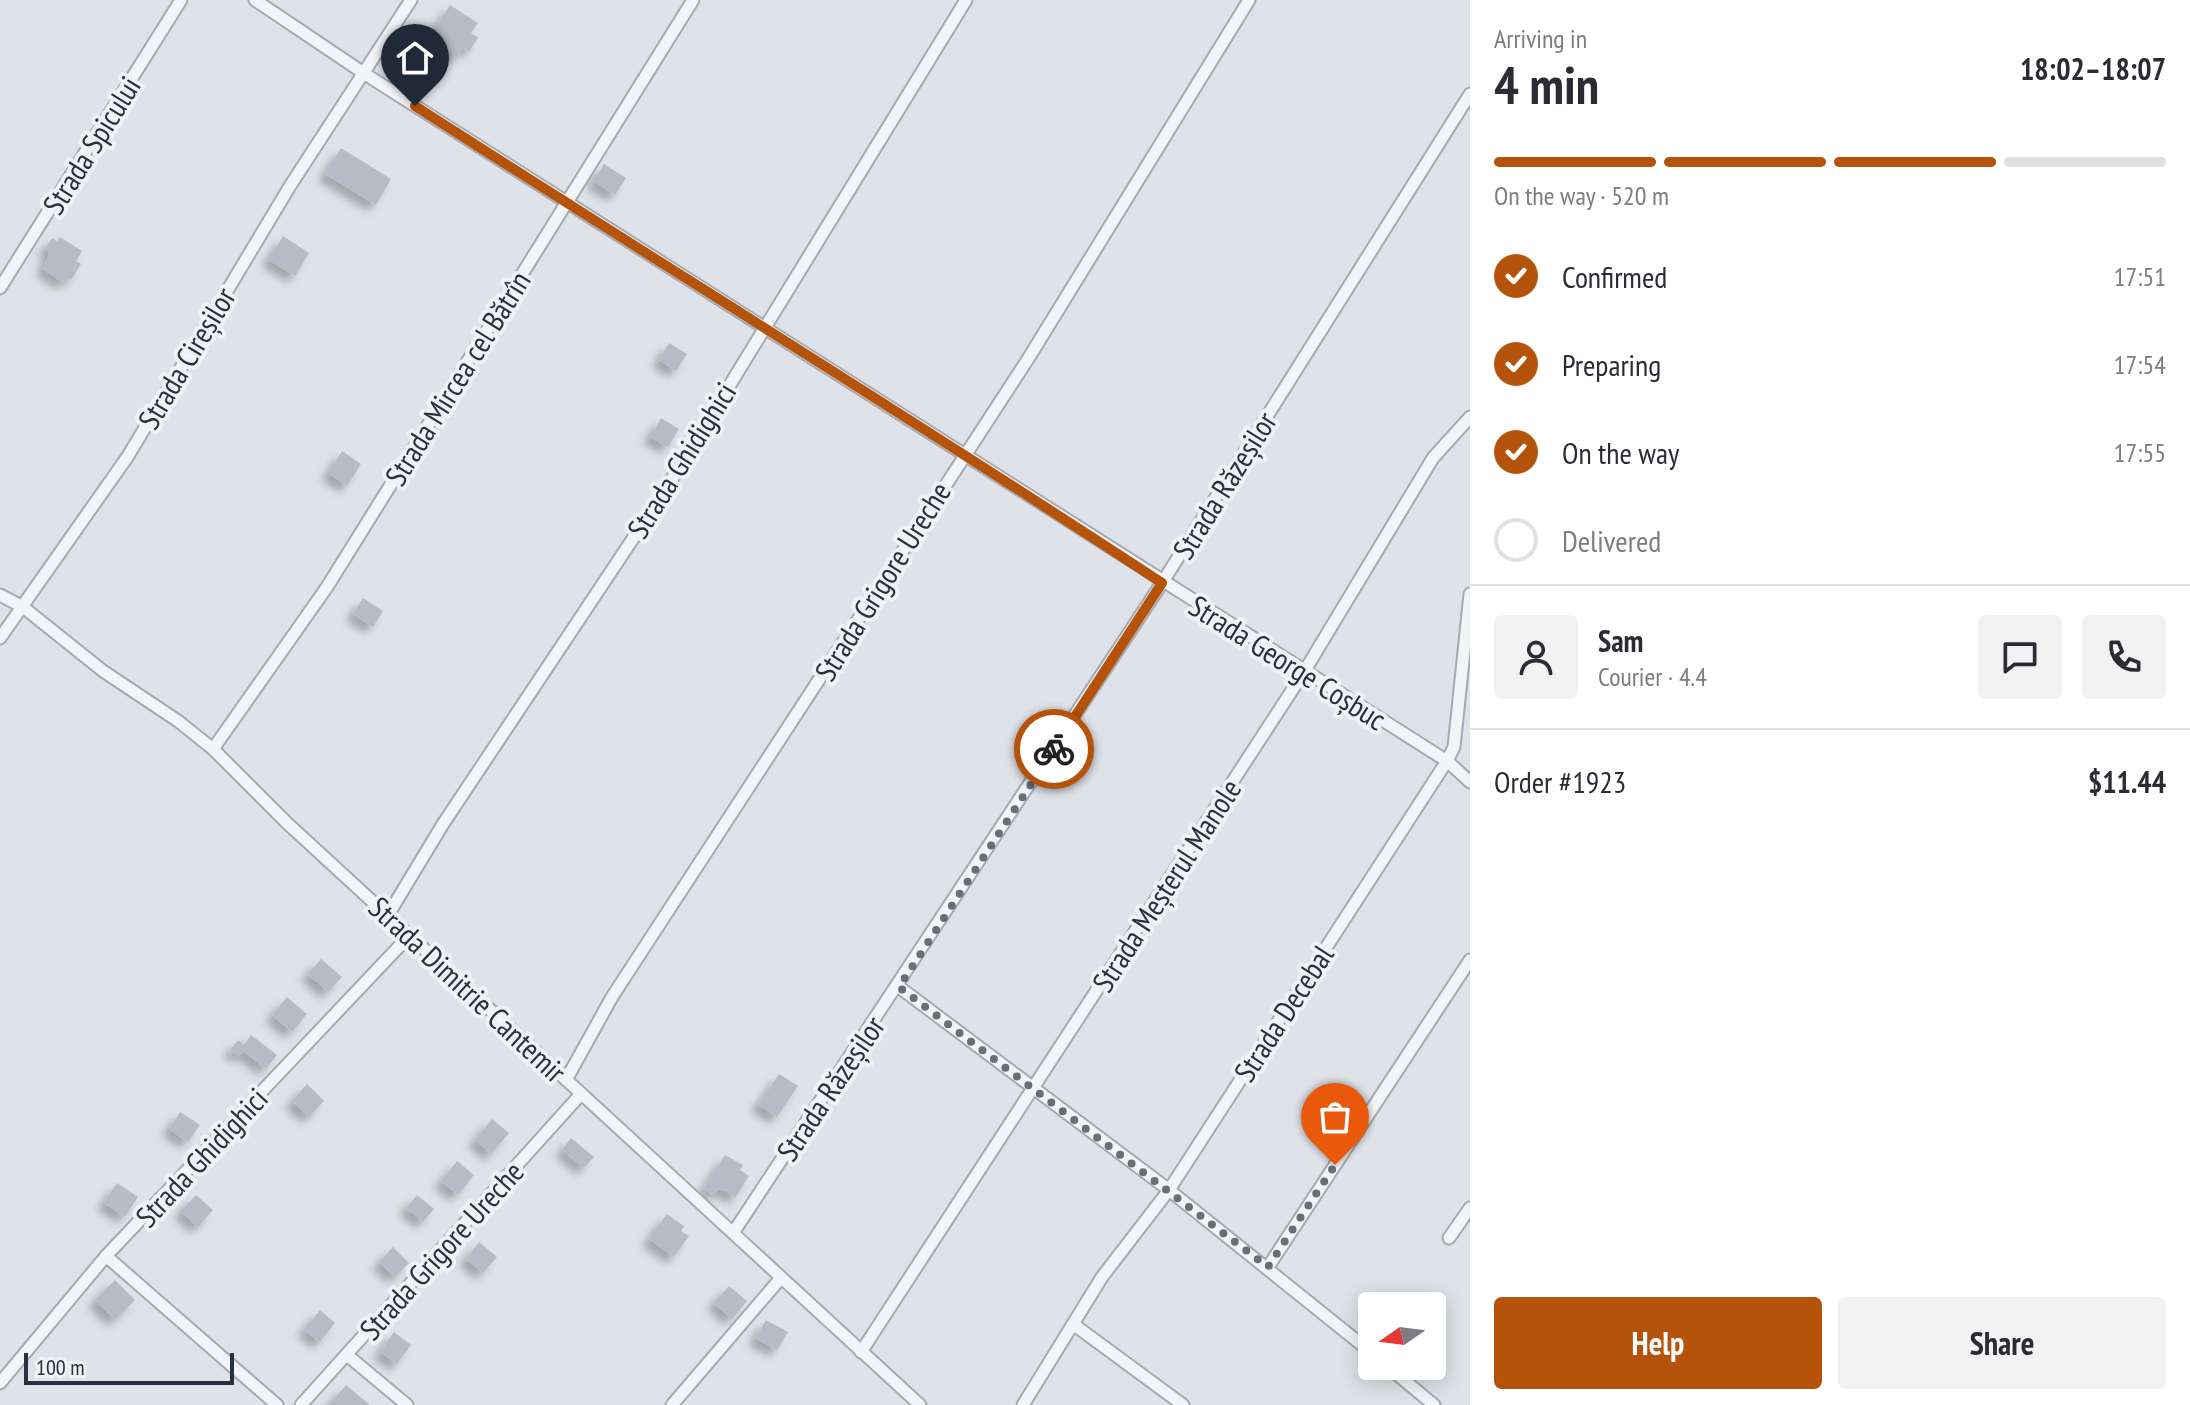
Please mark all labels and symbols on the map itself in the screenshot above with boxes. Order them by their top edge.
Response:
pin [381,24,449,106]
street label: Strada Spicului [33,69,149,221]
street label: Strada Mircea cel Bătrîn [375,264,539,492]
street label: Strada Cireșilor [129,279,244,436]
street label: Strada Ghidighici [618,375,744,545]
street label: Strada Răzeșilor [1163,403,1285,566]
street label: Strada Grigore Ureche [805,474,959,688]
street label: Strada George Coșbuc [1182,586,1394,738]
courier [1014,709,1094,789]
street label: Strada Meșterul Manole [1083,771,1249,999]
street label: Strada Dimitrie Cantemir [361,887,575,1091]
street label: Strada Decebal [1224,937,1342,1089]
street label: Strada Răzeșilor [767,1007,893,1168]
street label: Strada Ghidighici [127,1079,275,1235]
pin [1301,1083,1369,1165]
street label: Strada Grigore Ureche [350,1152,532,1348]
north arrow [1358,1292,1446,1380]
scale bar [24,1349,234,1385]

